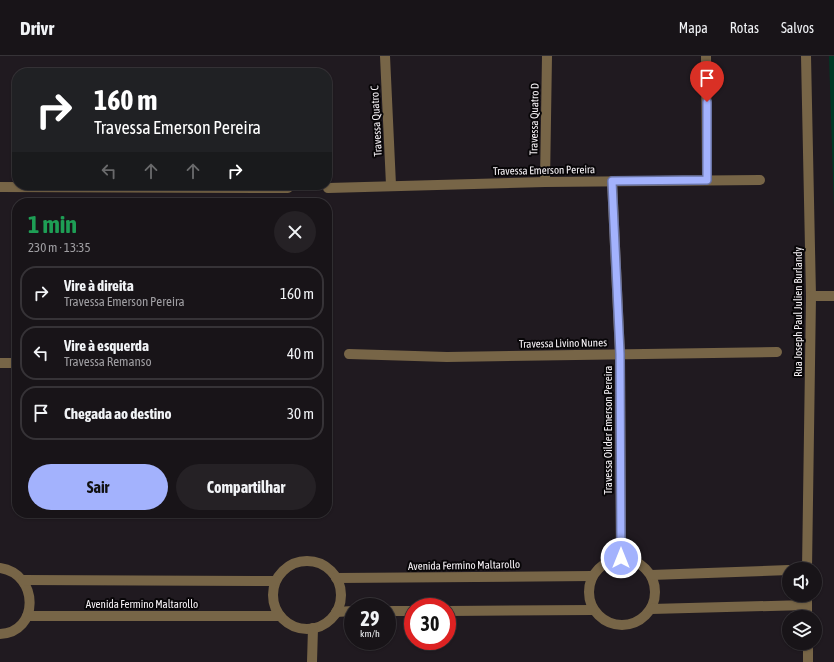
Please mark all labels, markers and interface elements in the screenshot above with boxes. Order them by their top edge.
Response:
text: Drivr [20,17,54,39]
text: Mapa [679,20,708,36]
text: Rotas [730,20,759,36]
text: Salvos [781,20,814,36]
pin [690,61,724,102]
icon: arrive [696,67,718,89]
street label: Travessa Quatro D [527,83,541,155]
icon: right [28,84,80,136]
text: 160 m [94,84,157,116]
street label: Travessa Quatro C [368,85,384,157]
text: Travessa Emerson Pereira [94,117,261,138]
icon: left [98,160,120,182]
icon: ahead [140,160,162,182]
icon: ahead [182,160,204,182]
icon: right [224,160,246,182]
street label: Travessa Emerson Pereira [493,163,595,177]
text: 1 min [28,211,77,238]
button: close [274,211,316,253]
text: 230 m · 13:35 [28,240,91,255]
street label: Rua Joseph Paul Julien Burlandy [792,246,804,377]
text: Vire à direita [64,277,134,294]
icon: right [30,282,52,304]
text: 160 m [280,285,314,302]
text: Travessa Emerson Pereira [64,294,185,309]
street label: Travessa Livino Nunes [519,336,607,350]
text: Vire à esquerda [64,337,149,354]
icon: left [30,342,52,364]
text: 40 m [287,345,314,362]
text: Travessa Remanso [64,354,152,369]
street label: Travessa Oilder Emerson Pereira [602,366,614,494]
icon: arrive [30,402,52,424]
text: Chegada ao destino [64,405,172,422]
text: 30 m [287,405,314,422]
button: Sair [28,464,168,510]
button: Compartilhar [176,464,316,510]
position arrow [600,537,642,579]
street label: Avenida Fermino Maltarollo [408,558,520,572]
map controls [782,562,822,650]
button: sound [782,562,822,602]
street label: Avenida Fermino Maltarollo [86,598,198,610]
speed limit sign: 30 [404,598,456,650]
text: 29 [361,607,379,630]
button: layers [782,610,822,650]
text: km/h [360,628,380,639]

